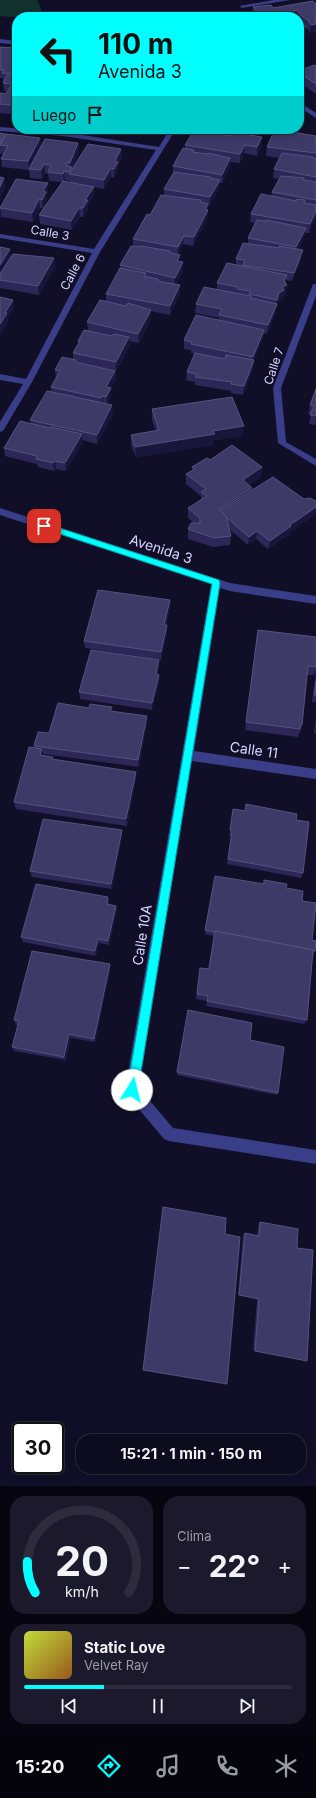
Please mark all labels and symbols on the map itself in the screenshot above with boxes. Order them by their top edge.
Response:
street label: Calle 3 [30,222,71,243]
street label: Calle 6 [57,251,88,293]
street label: Calle 7 [260,345,287,386]
pin [27,509,61,543]
street label: Avenida 3 [128,530,195,567]
street label: Calle 11 [229,738,279,761]
street label: Calle 10A [128,903,155,966]
position arrow [111,1069,153,1111]
speed limit sign: 30 [12,1422,64,1474]

